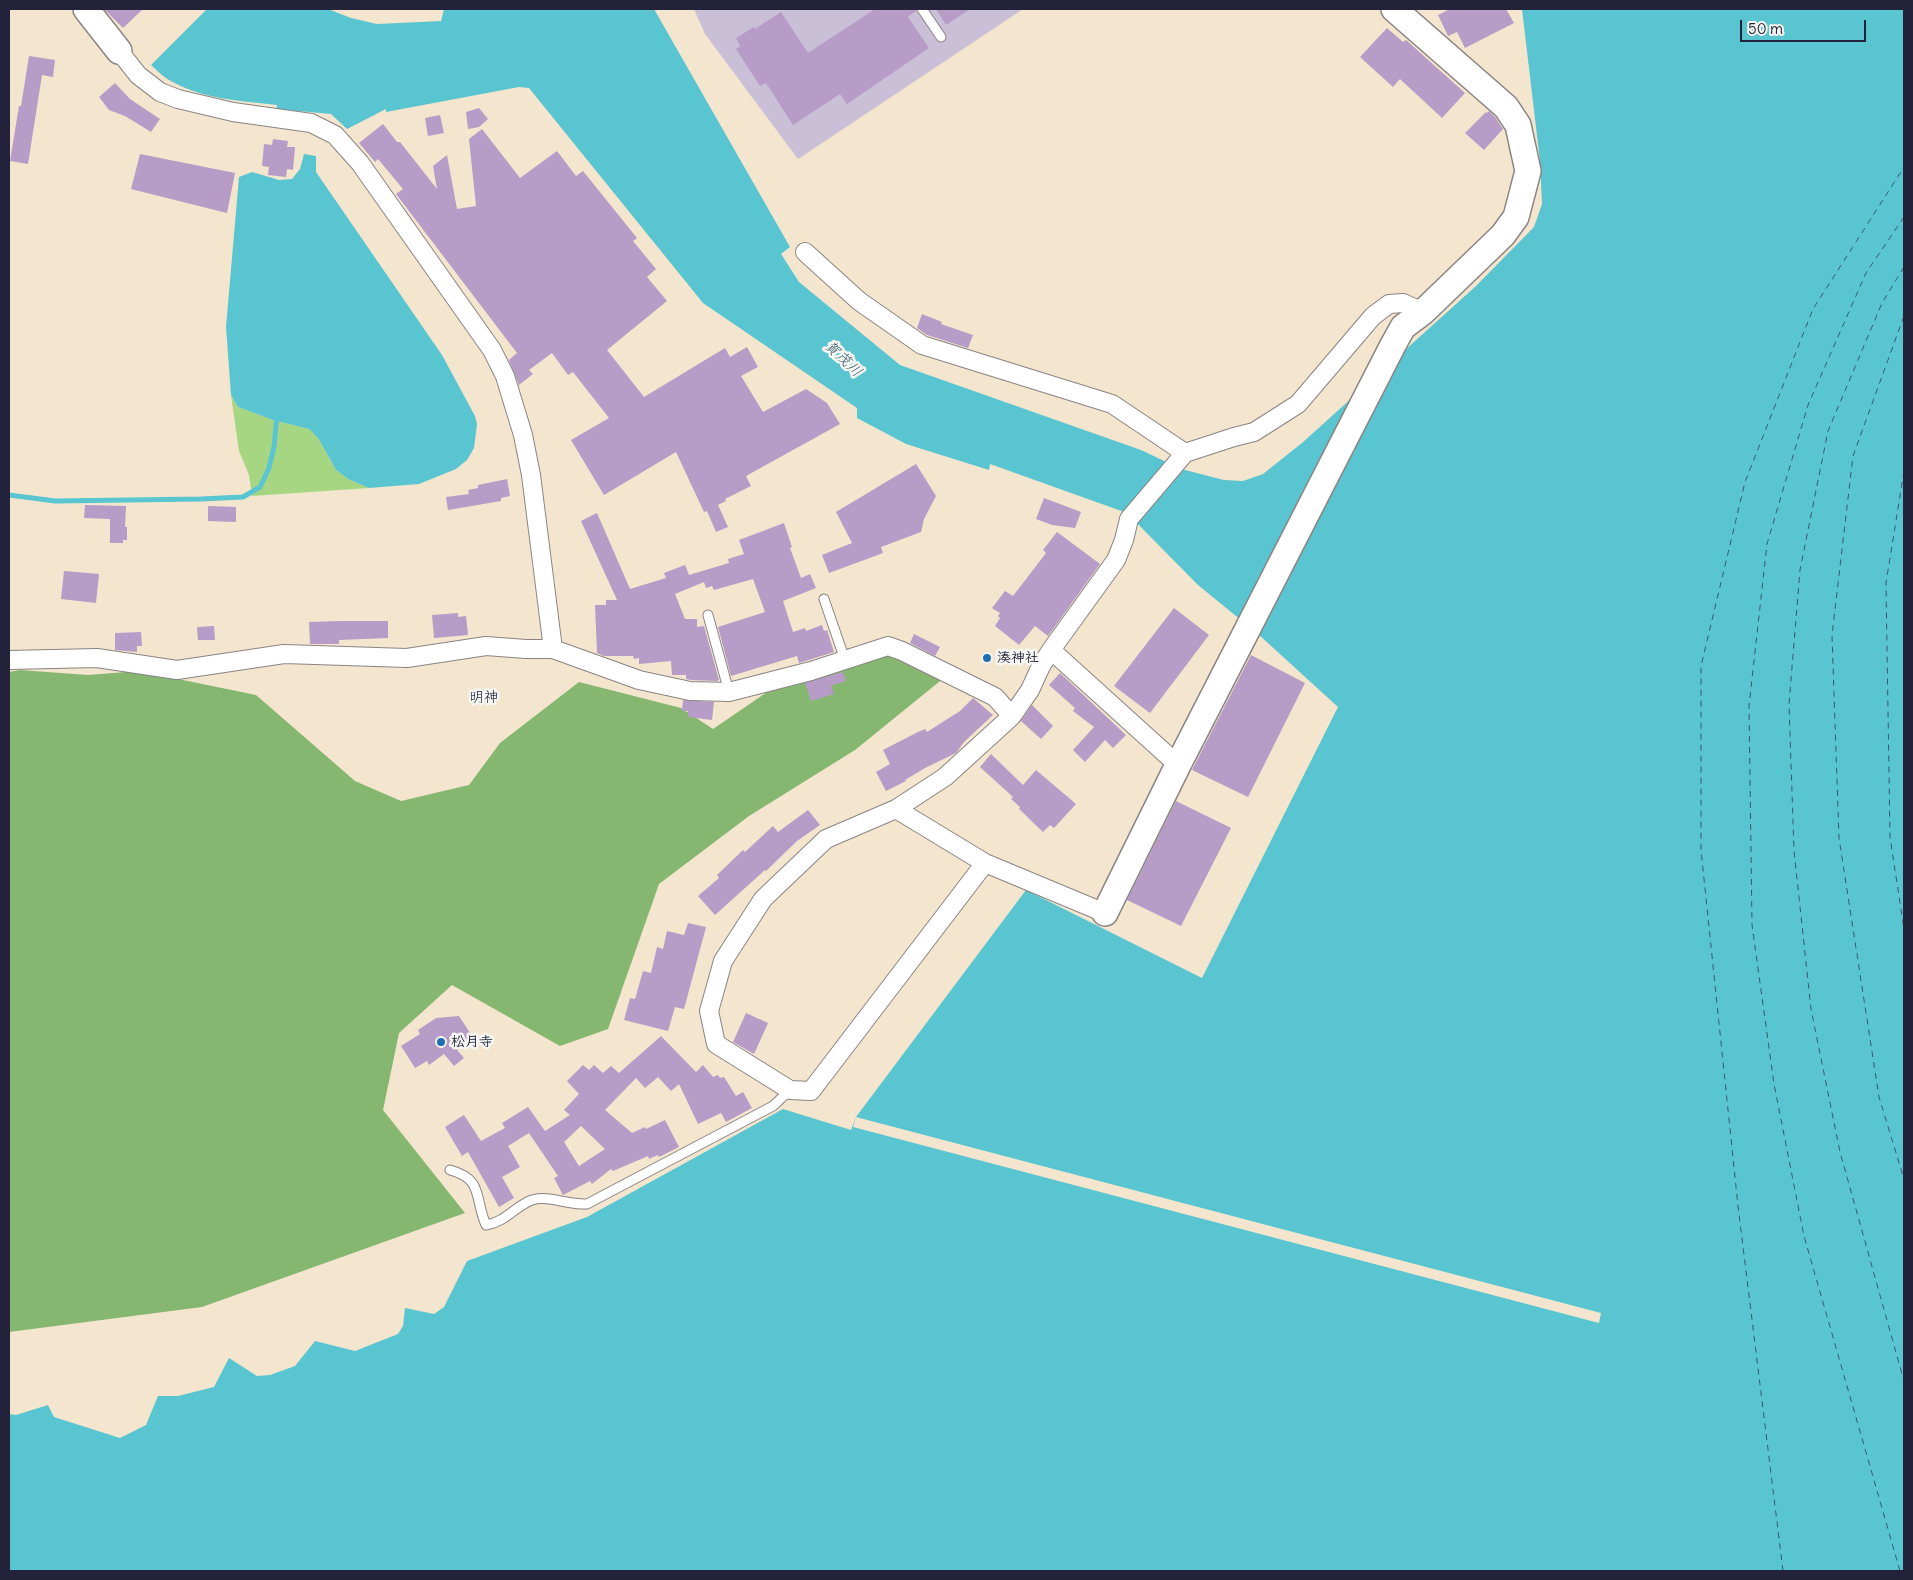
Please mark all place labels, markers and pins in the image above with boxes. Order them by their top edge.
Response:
place label: 湊神社 [997,650,1039,666]
marker: 湊神社 [981,652,993,664]
place label: 松月寺 [451,1034,493,1050]
marker: 松月寺 [435,1036,447,1048]

